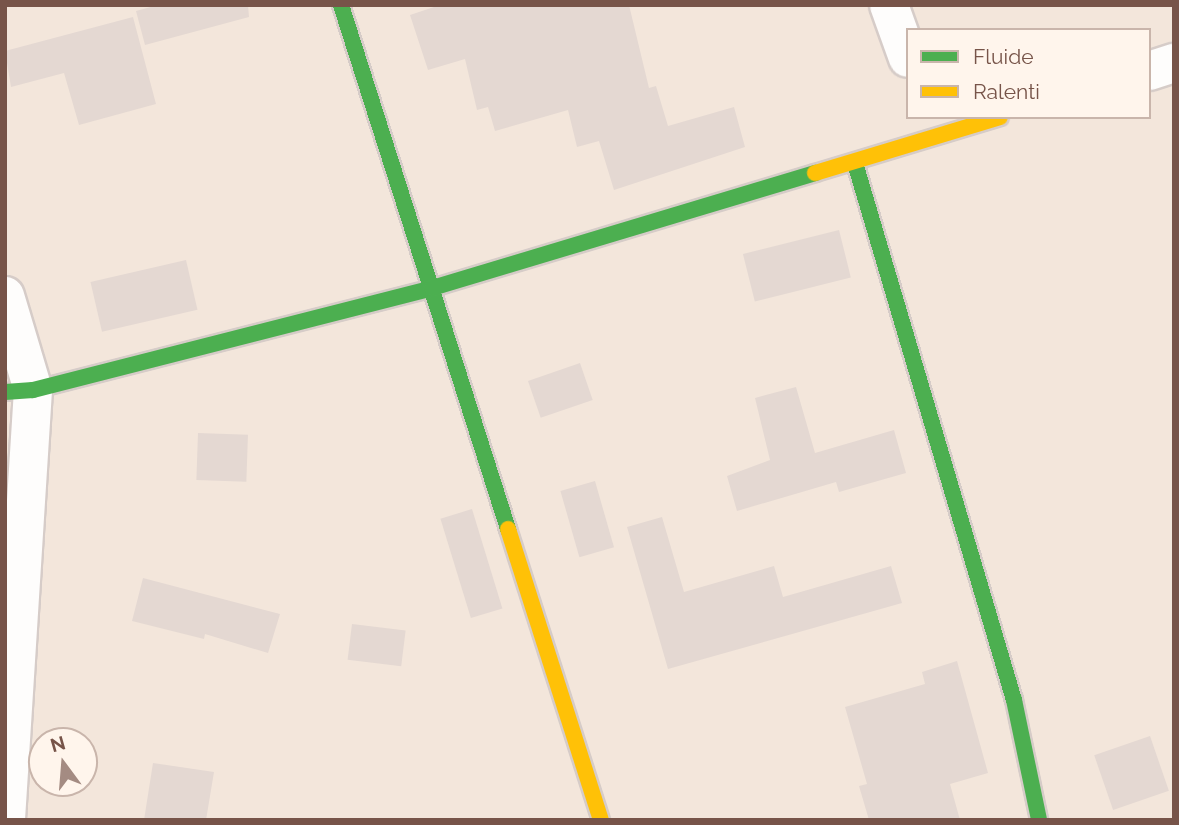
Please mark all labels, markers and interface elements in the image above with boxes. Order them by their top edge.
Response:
legend [906,28,1151,119]
text: Fluide [973,44,1034,69]
text: Ralenti [973,79,1040,104]
north arrow [28,727,98,797]
text: N [48,731,68,756]

